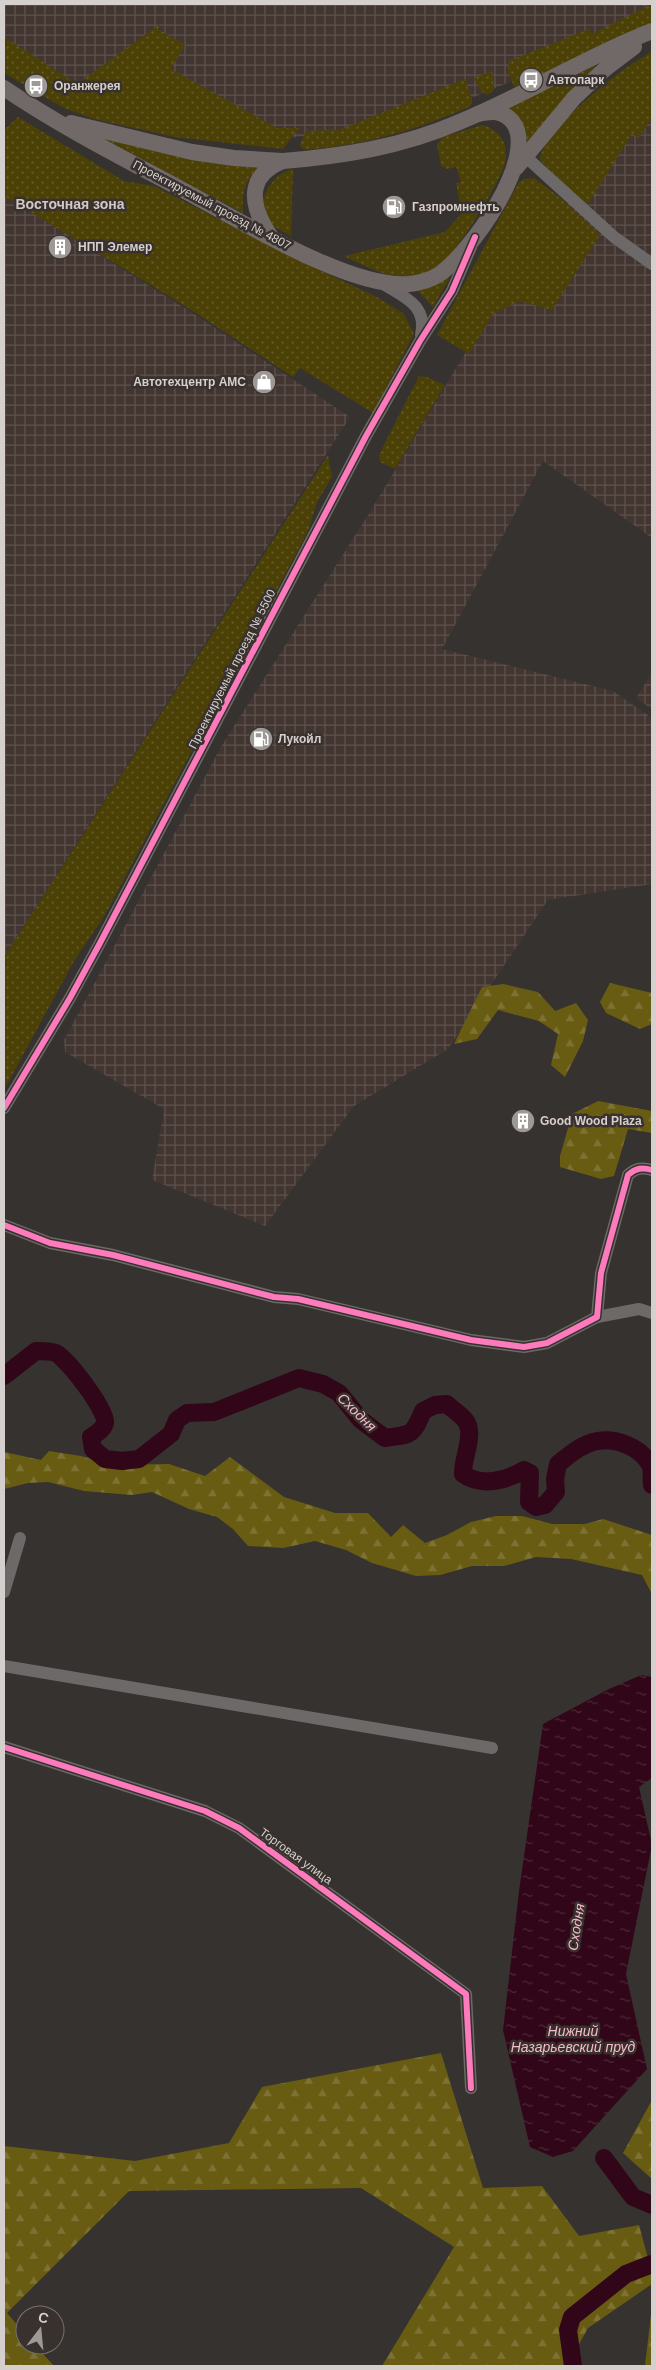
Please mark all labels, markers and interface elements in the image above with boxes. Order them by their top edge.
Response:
bus stop icon: Автопарк [518,67,544,93]
bus stop icon: Оранжерея [23,73,49,99]
place label: Автопарк [548,73,605,87]
place label: Оранжерея [54,79,121,93]
street label: Проектируемый проезд № 4807 [131,157,294,253]
fuel station icon: Газпромнефть [381,194,407,220]
district label: Восточная зона [16,196,125,212]
place label: Газпромнефть [412,200,500,214]
building icon: НПП Элемер [47,234,73,260]
place label: НПП Элемер [78,240,152,254]
shop icon: Автотехцентр АМС [251,369,277,395]
place label: Автотехцентр АМС [133,375,246,389]
street label: Проектируемый проезд № 5500 [186,587,279,751]
fuel station icon: Лукойл [248,726,274,752]
place label: Лукойл [278,732,321,746]
building icon: Good Wood Plaza [510,1108,536,1134]
place label: Good Wood Plaza [540,1114,642,1128]
water label: Сходня [334,1390,380,1435]
street label: Торговая улица [257,1825,335,1887]
water label: Сходня [564,1902,588,1952]
water label: Нижний Назарьевский пруд [511,2023,636,2055]
north arrow [15,2305,65,2355]
text: С [37,2308,51,2327]

